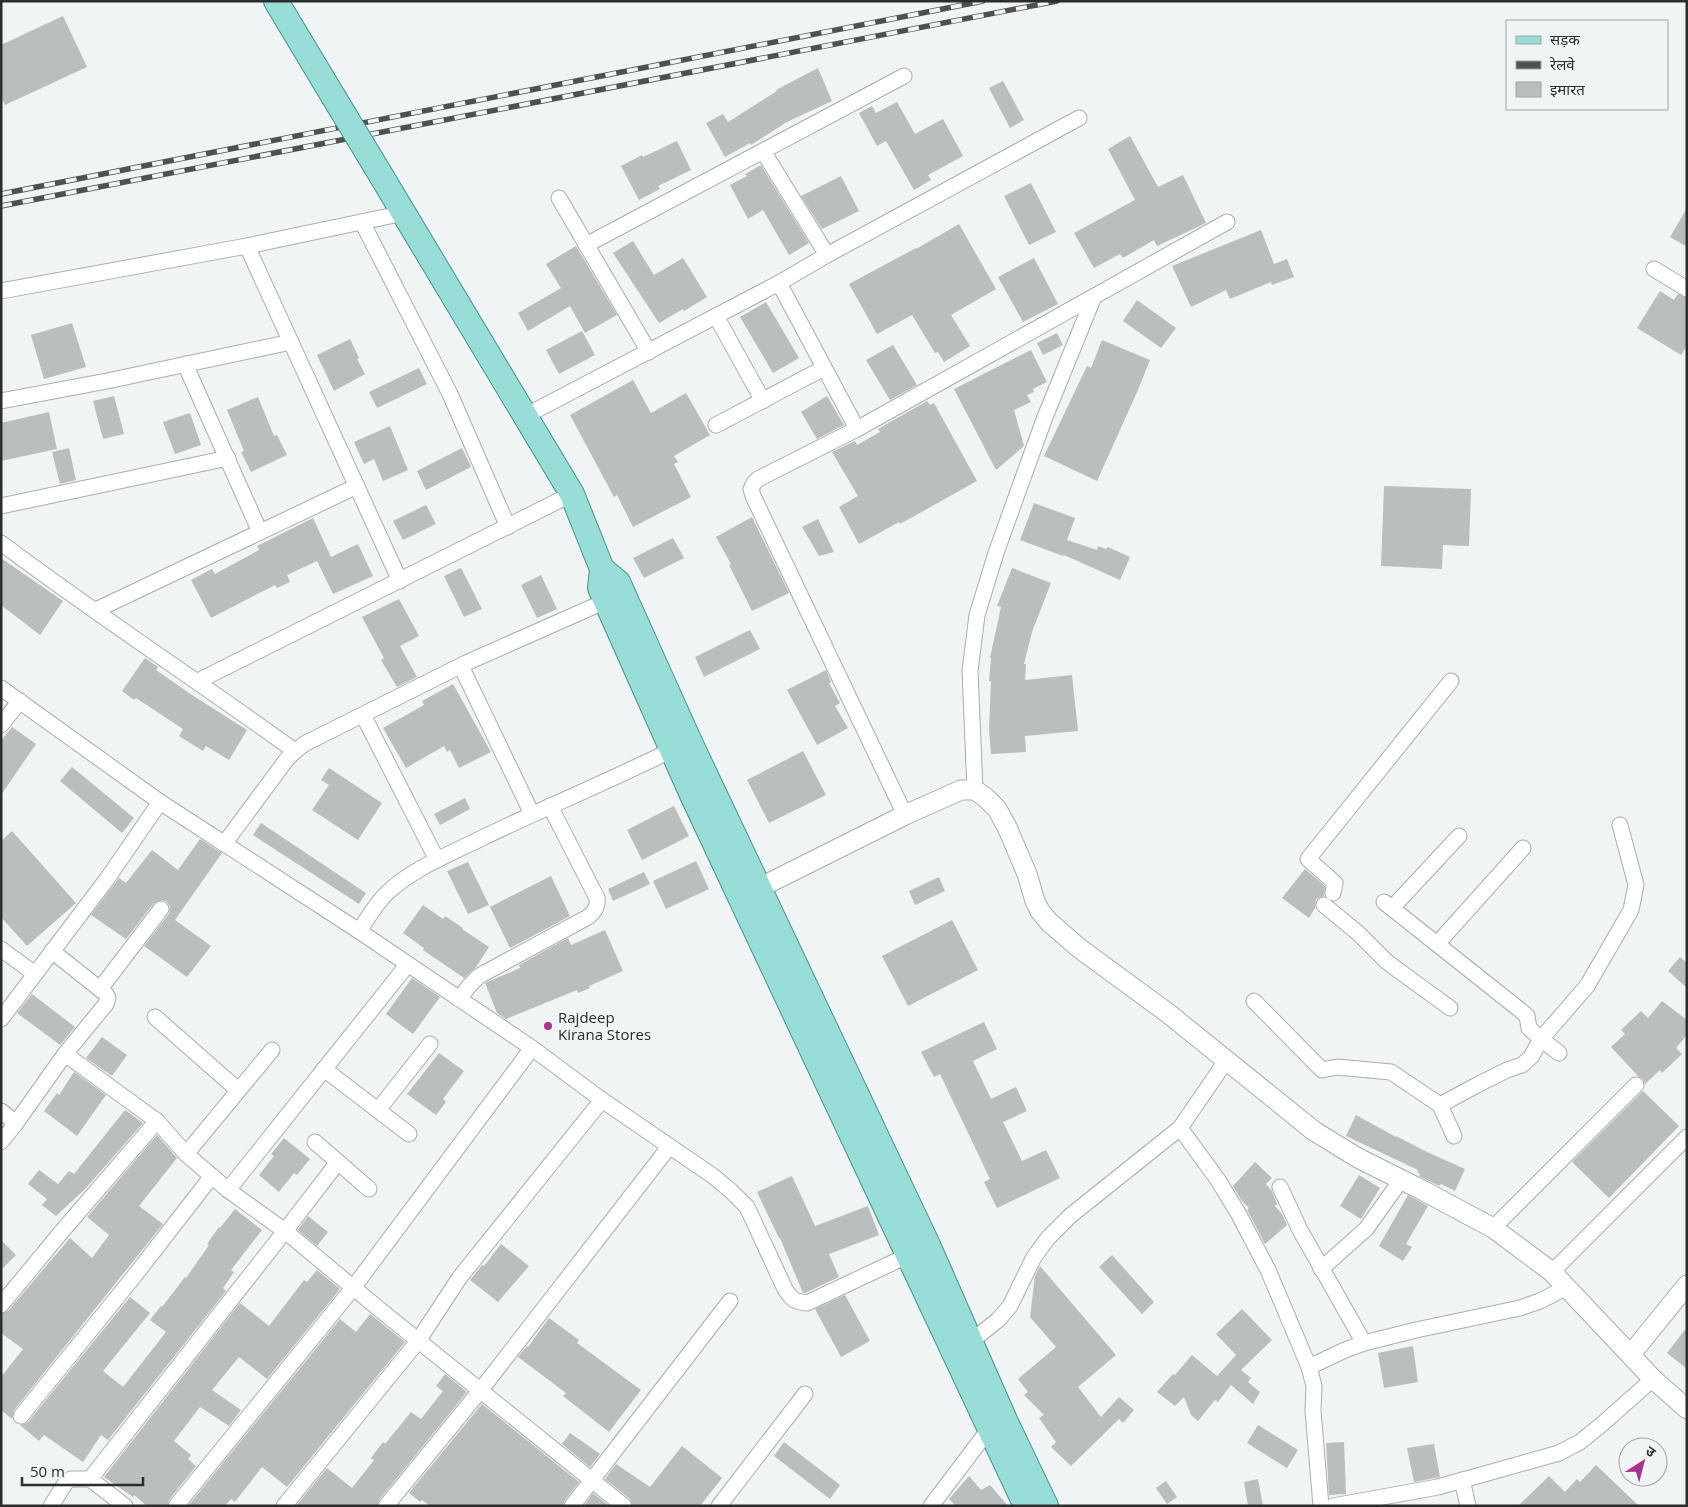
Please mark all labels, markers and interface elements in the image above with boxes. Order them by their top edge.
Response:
legend [1506,20,1668,110]
text: सड़क [1550,29,1580,49]
text: रेलवे [1549,54,1575,74]
text: इमारत [1550,79,1585,99]
place label: Rajdeep Kirana Stores [558,1007,651,1044]
marker: Rajdeep Kirana Stores [542,1020,554,1032]
north arrow [1618,1437,1668,1487]
text: उ [1642,1441,1660,1462]
scale bar [22,1454,144,1486]
text: 50 m [30,1461,65,1481]

